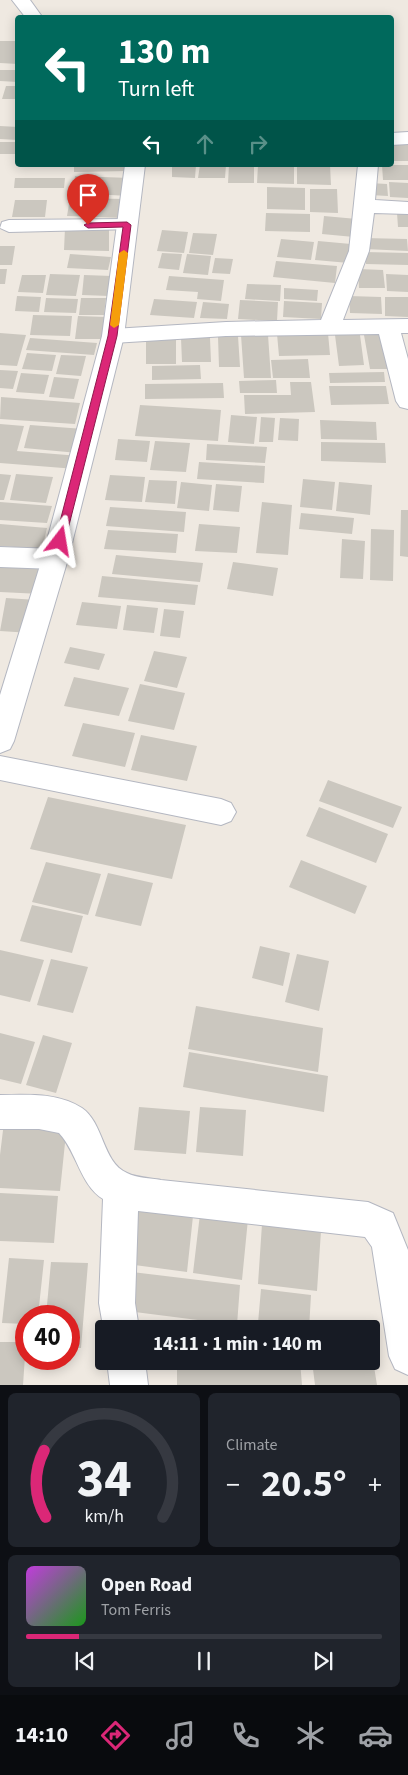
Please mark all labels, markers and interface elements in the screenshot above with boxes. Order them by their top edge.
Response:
text: 130 m [118,27,210,77]
icon: left [35,35,100,100]
text: Turn left [118,73,194,105]
icon: left [138,130,166,158]
icon: ahead [191,130,219,158]
icon: right [244,130,272,158]
pin [67,174,109,225]
icon: arrive [74,181,102,209]
position arrow [33,514,85,566]
speed limit sign: 40 [15,1305,80,1370]
text: 14:11 · 1 min · 140 m [153,1331,322,1358]
text: Climate [226,1434,277,1456]
text: 34 [77,1443,131,1517]
text: 20.5° [261,1457,347,1511]
text: − [226,1465,240,1505]
text: + [368,1465,382,1505]
text: km/h [84,1504,124,1529]
text: Open Road [101,1572,192,1599]
text: Tom Ferris [101,1599,171,1621]
icon: previous [71,1647,99,1675]
icon: pause [190,1647,218,1675]
icon: next [309,1647,337,1675]
icon: directions [98,1718,133,1753]
icon: music [163,1718,198,1753]
icon: phone [228,1718,263,1753]
icon: climate [293,1718,328,1753]
icon: car [358,1718,393,1753]
text: 14:10 [15,1719,68,1751]

